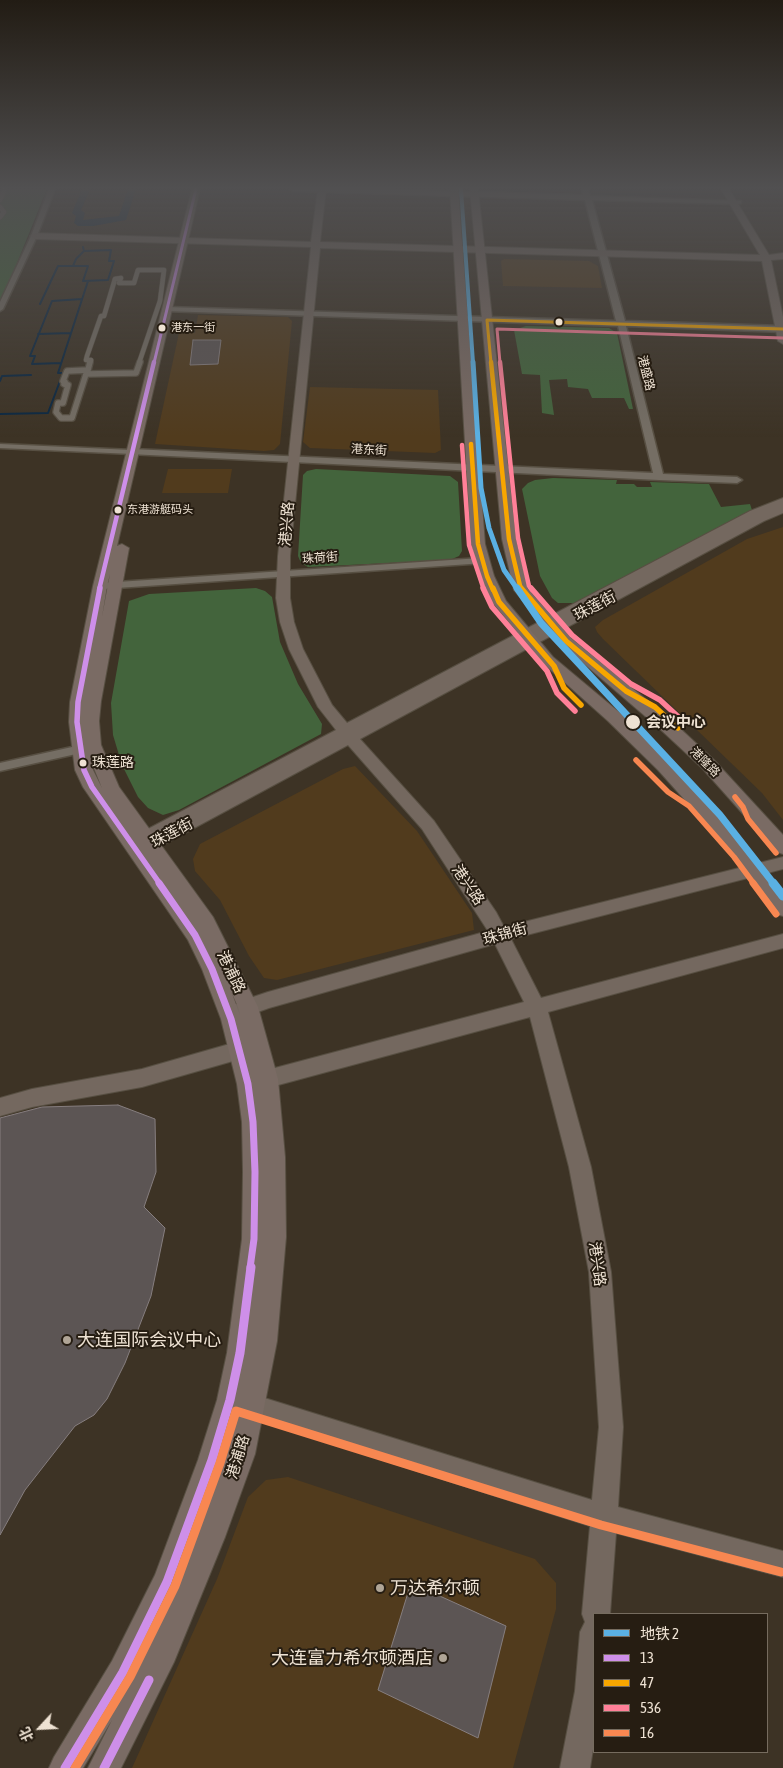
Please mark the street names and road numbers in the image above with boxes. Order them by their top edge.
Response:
street label: 港盛路 [635,354,657,392]
street label: 港东街 [351,442,387,458]
street label: 港兴路 [276,501,298,547]
street label: 珠荷街 [302,550,338,566]
street label: 珠莲街 [571,587,619,625]
street label: 港隆路 [687,744,723,780]
street label: 珠莲街 [148,814,196,852]
street label: 港兴路 [448,861,488,909]
street label: 珠锦街 [481,919,529,949]
street label: 港浦路 [213,948,249,996]
street label: 港兴路 [585,1240,609,1288]
street label: 港浦路 [223,1433,253,1481]

